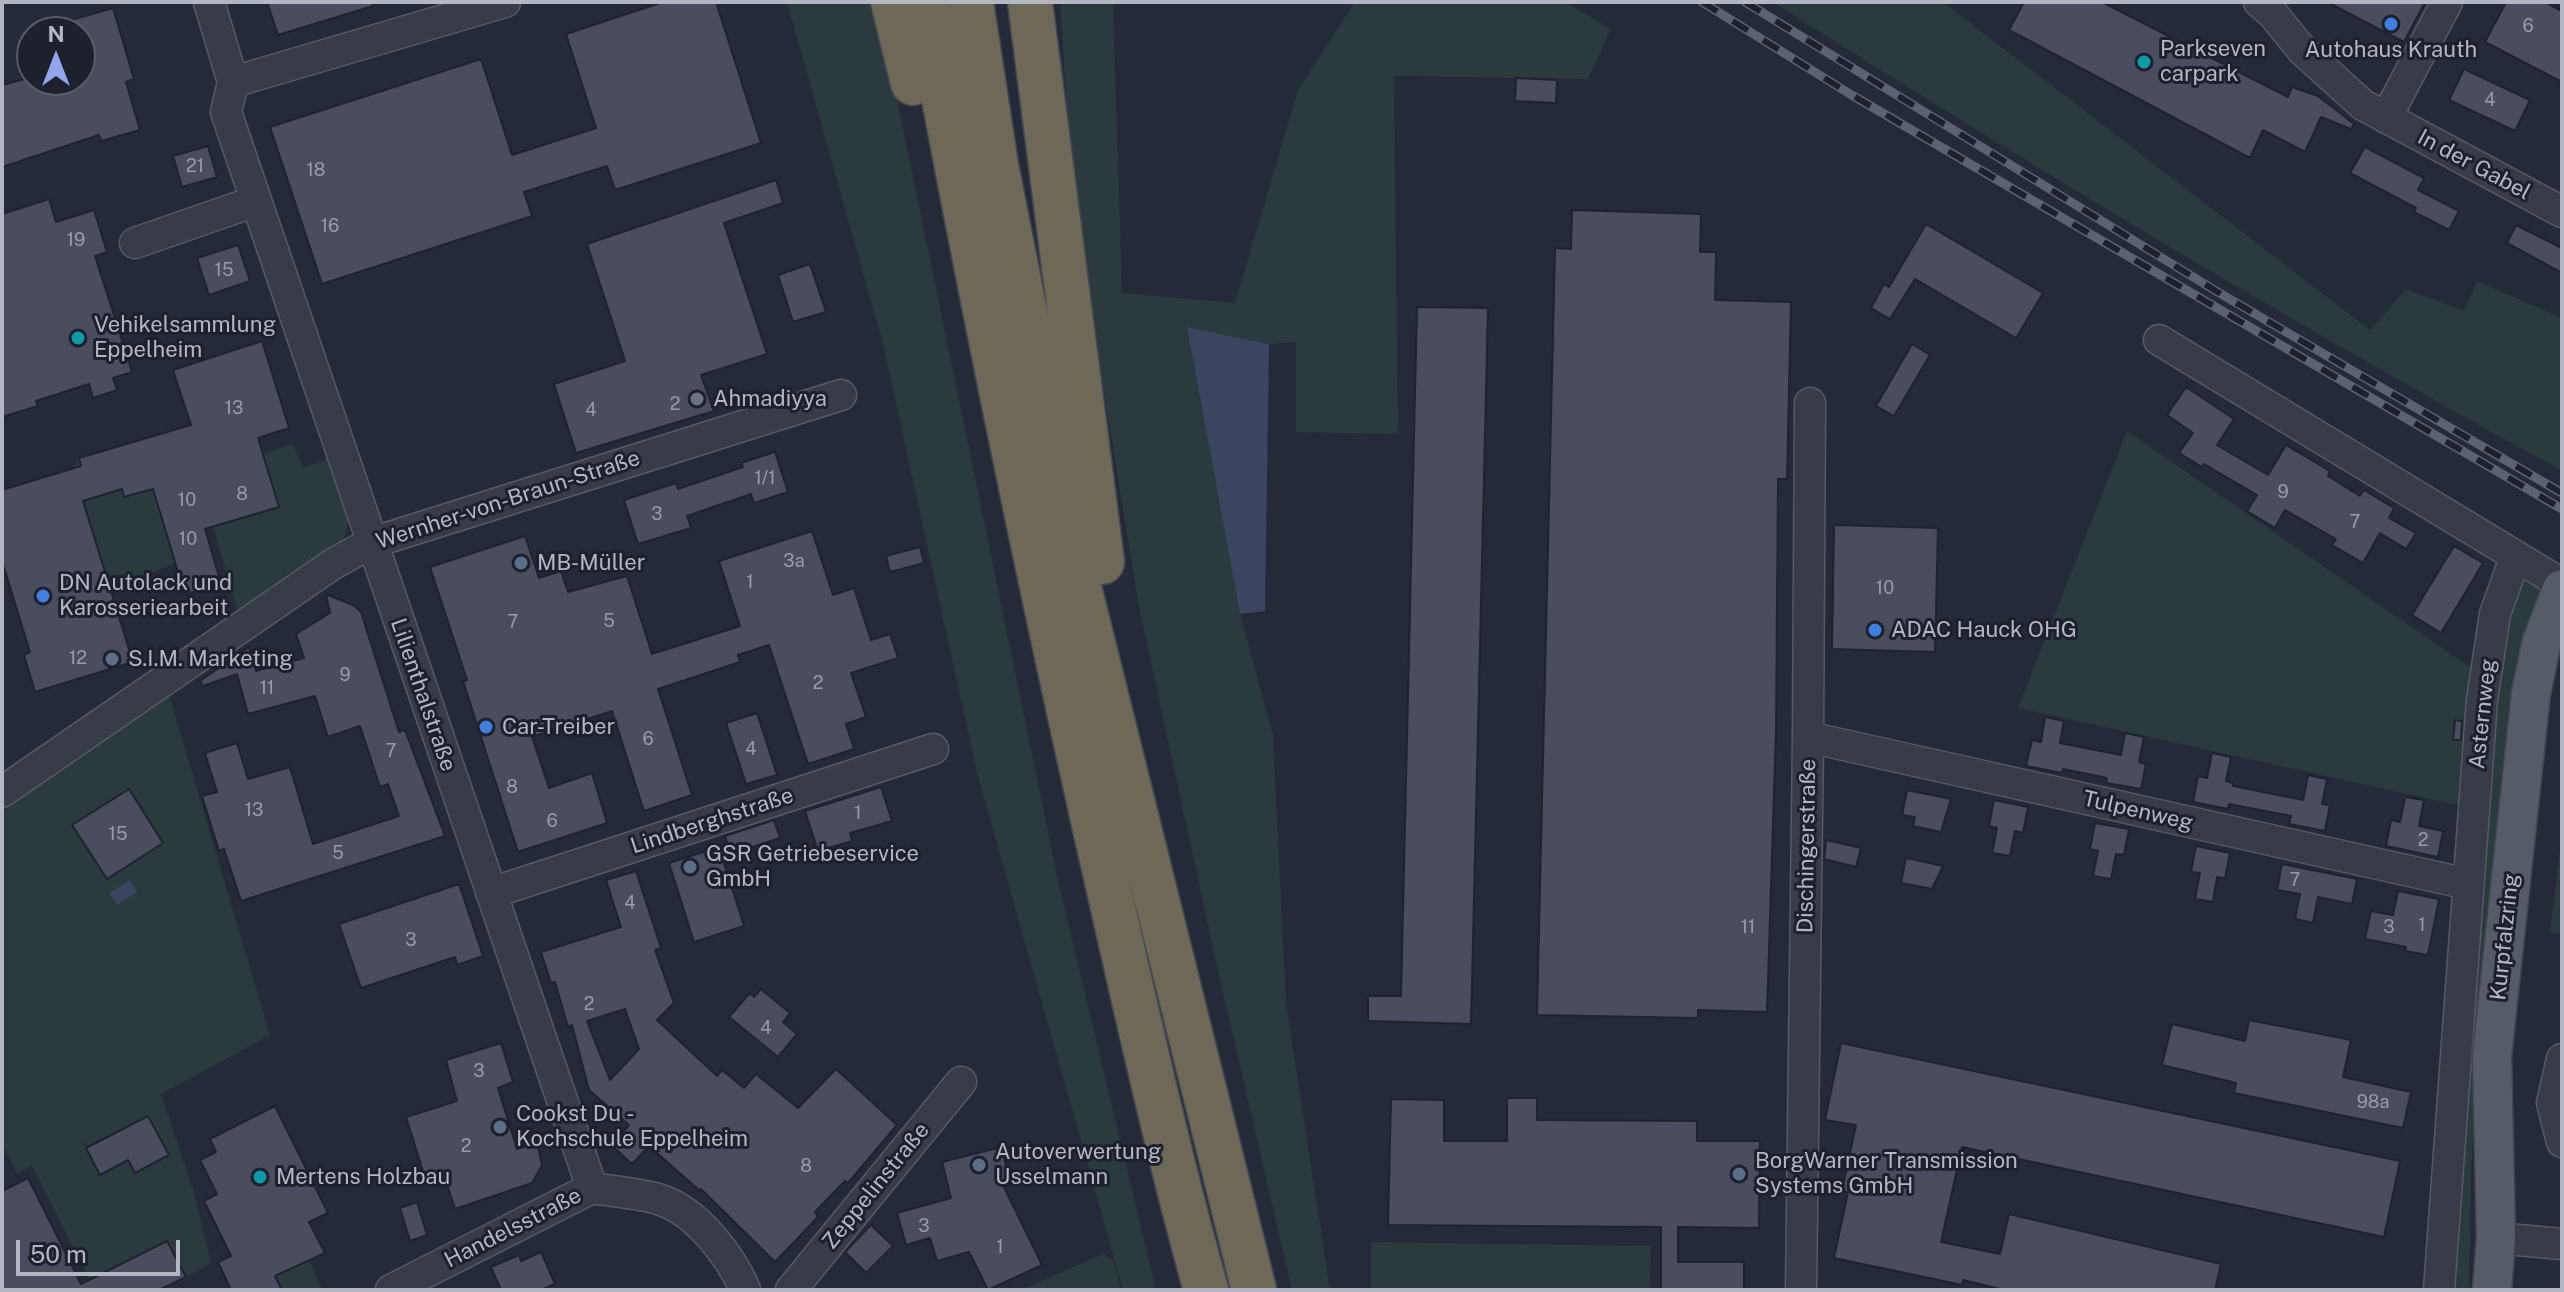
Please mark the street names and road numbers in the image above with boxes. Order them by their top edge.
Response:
street label: In der Gabel [2413,124,2535,206]
street label: Wernher-von-Braun-Straße [373,445,643,555]
street label: Lilienthalstraße [384,615,462,775]
street label: Asternweg [2464,658,2502,770]
street label: Dischingerstraße [1792,759,1822,933]
street label: Lindberghstraße [627,782,797,860]
street label: Tulpenweg [2080,786,2196,836]
street label: Kurpfalzring [2485,872,2525,1002]
street label: Zeppelinstraße [817,1118,935,1254]
street label: Handelsstraße [440,1182,586,1274]

